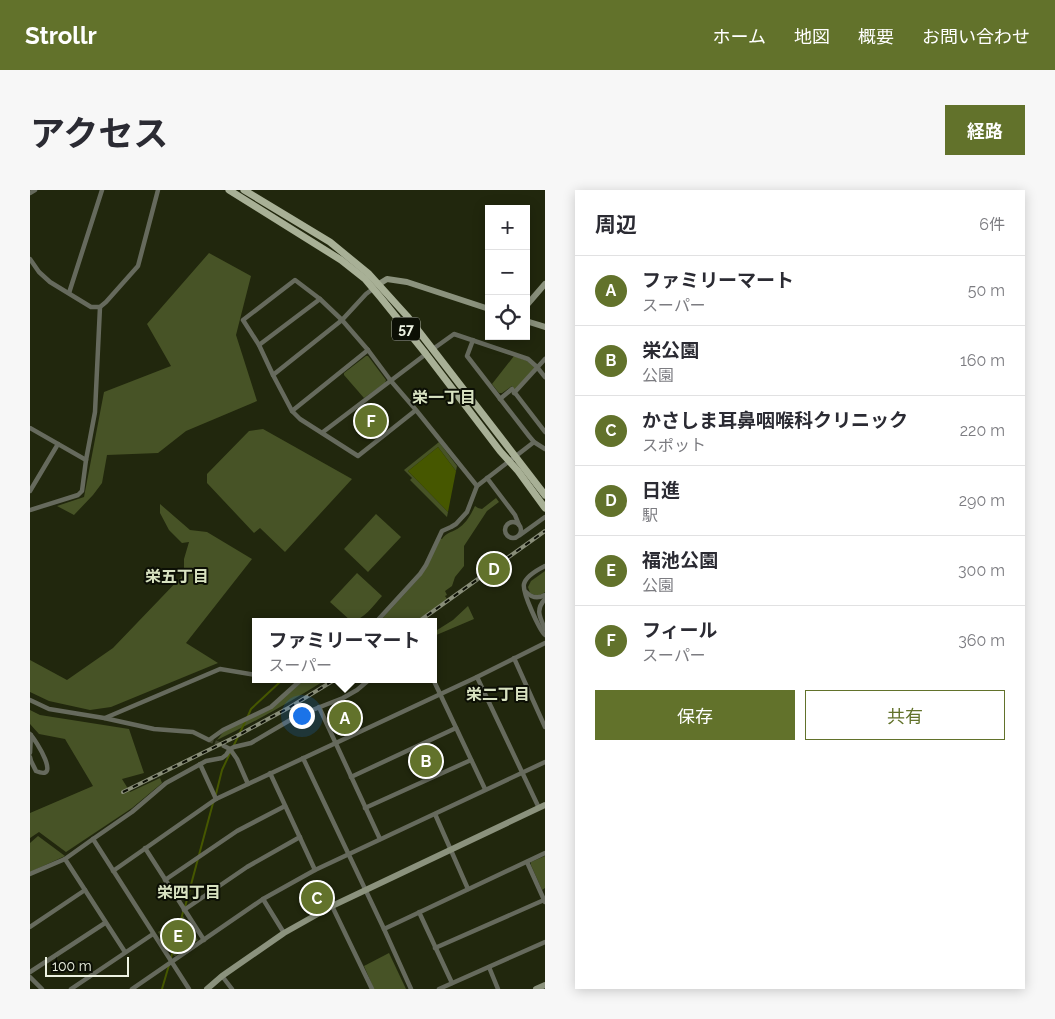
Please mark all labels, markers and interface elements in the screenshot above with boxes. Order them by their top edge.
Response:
text: Strollr [25,21,97,50]
text: ホーム [713,26,766,47]
text: 地図 [794,26,830,47]
text: 概要 [858,26,894,47]
text: お問い合わせ [922,26,1030,47]
button: 経路 [945,105,1025,155]
text: アクセス [30,113,168,154]
map controls [485,205,530,340]
button: + [485,205,530,250]
text: 周辺 [595,212,637,237]
text: 6件 [979,215,1005,234]
button: − [485,250,530,295]
text: ファミリーマート [642,269,794,291]
text: A [606,281,616,300]
text: 50 m [968,281,1005,300]
button: locate [485,295,530,340]
text: スーパー [642,296,706,315]
road number: 57 [392,318,420,340]
text: 栄公園 [642,339,699,361]
text: B [606,351,616,370]
text: 160 m [960,351,1005,370]
text: 公園 [642,366,674,385]
district label: 栄一丁目 [412,388,476,407]
pin: F [355,402,387,440]
text: かさしま耳鼻咽喉科クリニック [642,409,908,431]
text: C [606,421,616,440]
text: 220 m [960,421,1005,440]
text: スポット [642,436,706,455]
text: 日進 [642,479,680,501]
text: D [605,491,617,510]
text: 290 m [959,491,1005,510]
text: 駅 [642,506,658,525]
text: 福池公園 [642,549,718,571]
pin: D [478,550,510,588]
text: E [606,561,616,580]
text: 300 m [958,561,1005,580]
district label: 栄五丁目 [145,567,209,586]
text: 公園 [642,576,674,595]
popup [252,618,437,683]
text: フィール [642,619,718,641]
text: ファミリーマート [268,629,421,651]
text: F [606,631,616,650]
text: 360 m [958,631,1005,650]
text: スーパー [642,646,706,665]
text: スーパー [268,656,332,675]
district label: 栄二丁目 [466,685,530,704]
button: 保存 [595,690,795,740]
button: 共有 [805,690,1005,740]
pin: A [329,699,361,737]
your location [289,703,315,729]
pin: B [410,742,442,780]
pin: C [301,879,333,917]
district label: 栄四丁目 [157,883,221,902]
pin: E [162,917,194,955]
scale bar [45,954,129,977]
text: 100 m [52,958,92,974]

